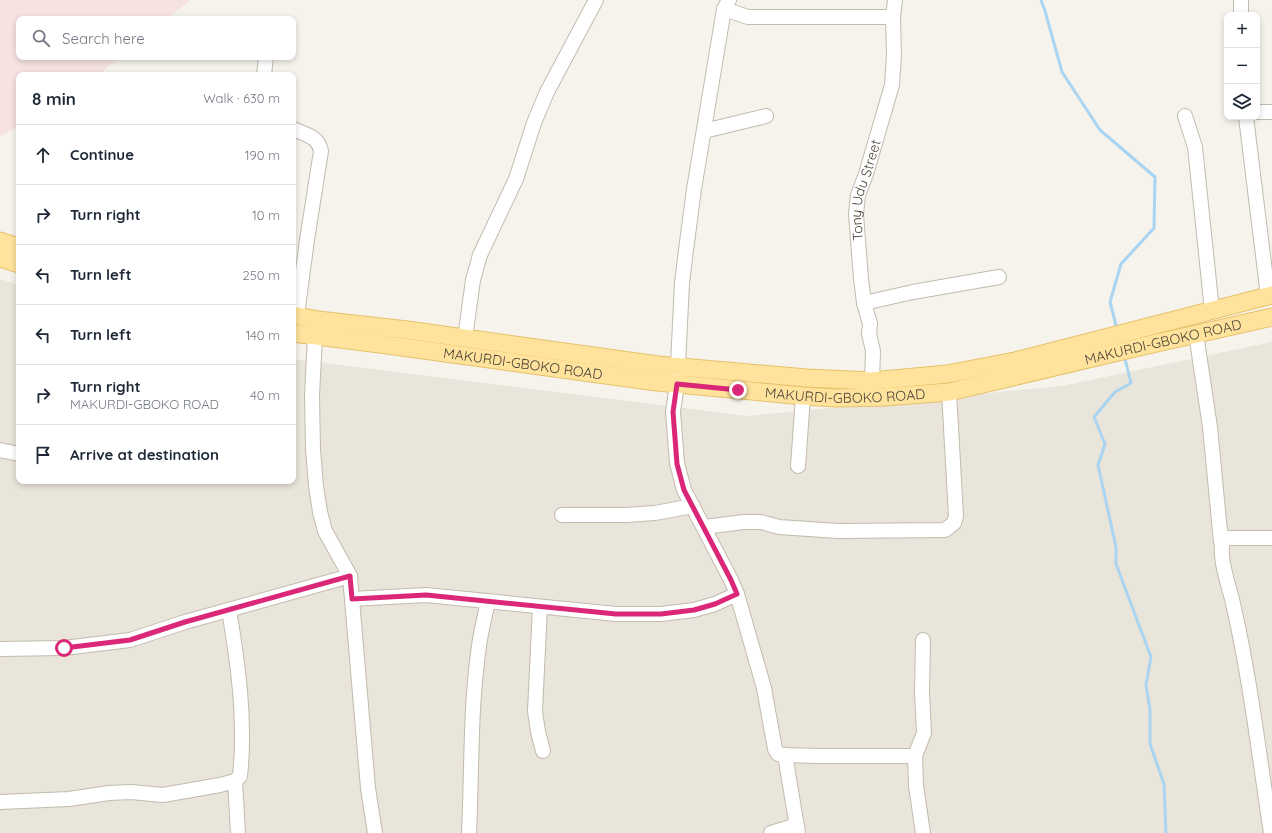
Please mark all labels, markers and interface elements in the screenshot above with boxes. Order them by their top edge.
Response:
map controls [1224,12,1260,120]
button: + [1224,12,1260,48]
search box [16,16,296,60]
icon: search [30,27,52,49]
text: Search here [62,29,145,48]
button: − [1224,48,1260,84]
button: layers [1224,84,1260,120]
text: 8 min [32,88,76,109]
text: Walk · 630 m [203,90,280,106]
street label: Tony Udu Street [847,137,885,241]
icon: ahead [32,144,54,166]
text: Continue [70,145,134,164]
text: 190 m [245,147,280,163]
icon: right [32,204,54,226]
text: Turn right [70,205,141,224]
text: 10 m [252,207,280,223]
icon: left [32,264,54,286]
text: Turn left [70,265,132,284]
text: 250 m [243,267,280,283]
street label: MAKURDI-GBOKO ROAD [1083,315,1243,369]
icon: left [32,324,54,346]
text: Turn left [70,325,132,344]
text: 140 m [245,327,280,343]
street label: MAKURDI-GBOKO ROAD [442,344,604,383]
text: Turn right [70,377,141,396]
route end [729,381,747,399]
street label: MAKURDI-GBOKO ROAD [764,383,926,407]
icon: right [32,384,54,406]
text: 40 m [250,387,280,403]
text: MAKURDI-GBOKO ROAD [70,396,219,412]
icon: arrive [32,444,54,466]
text: Arrive at destination [70,445,219,464]
route start [55,639,73,657]

